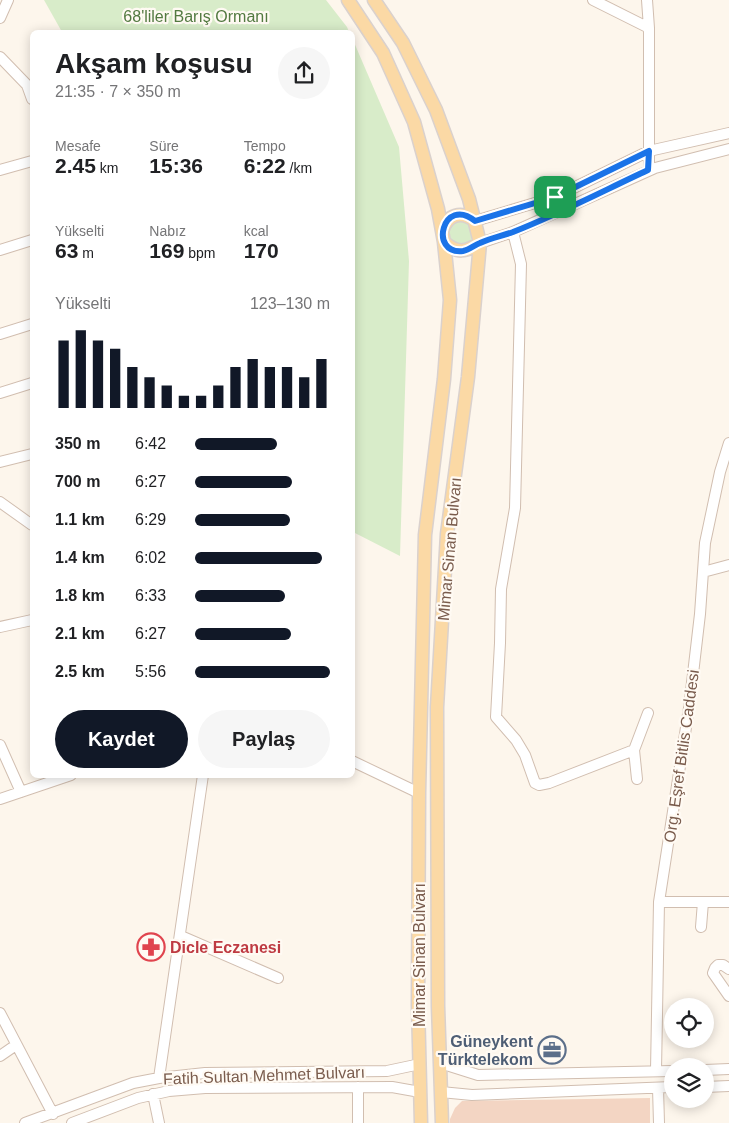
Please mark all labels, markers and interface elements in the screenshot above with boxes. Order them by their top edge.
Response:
park label: 68'liler Barış Ormanı [123,8,269,25]
button: share [278,47,330,99]
text: Akşam koşusu [55,48,253,79]
text: 21:35 · 7 × 350 m [55,83,181,100]
text: Mesafe [55,138,101,154]
text: Süre [149,138,179,154]
text: Tempo [244,138,286,154]
text: 2.45 [55,154,96,177]
text: 15:36 [149,154,203,177]
text: 6:22 [244,154,286,177]
text: km [96,160,118,176]
text: /km [286,160,312,176]
pin [534,176,576,218]
icon: arrive [541,183,569,211]
text: Yükselti [55,223,104,239]
text: Nabız [149,223,186,239]
text: kcal [244,223,269,239]
text: 63 [55,239,78,262]
text: 169 [149,239,184,262]
text: 170 [244,239,279,262]
text: m [78,245,94,261]
text: bpm [184,245,216,261]
text: Yükselti [55,295,111,312]
text: 123–130 m [250,295,330,312]
text: 350 m [55,435,100,452]
text: 6:42 [135,435,166,452]
text: 700 m [55,473,100,490]
text: 6:27 [135,473,166,490]
street label: Mimar Sinan Bulvarı [435,477,464,622]
text: 1.1 km [55,511,105,528]
text: 6:29 [135,511,166,528]
text: 1.4 km [55,549,105,566]
text: 6:02 [135,549,166,566]
text: 1.8 km [55,587,105,604]
text: 6:33 [135,587,166,604]
text: 2.1 km [55,625,105,642]
text: 6:27 [135,625,166,642]
text: 2.5 km [55,663,105,680]
text: 5:56 [135,663,166,680]
street label: Org. Eşref Bitlis Caddesi [661,669,702,844]
button: Kaydet [55,710,188,768]
button: Paylaş [198,710,330,768]
street label: Mimar Sinan Bulvarı [411,883,428,1027]
pharmacy icon: Dicle Eczanesi [136,932,166,962]
place label: Dicle Eczanesi [170,939,281,956]
map controls [664,998,714,1108]
button: locate [664,998,714,1048]
place label: Güneykent Türktelekom [438,1033,534,1068]
office icon: Güneykent Türktelekom [537,1035,567,1065]
button: layers [664,1058,714,1108]
street label: Fatih Sultan Mehmet Bulvarı [163,1063,365,1088]

